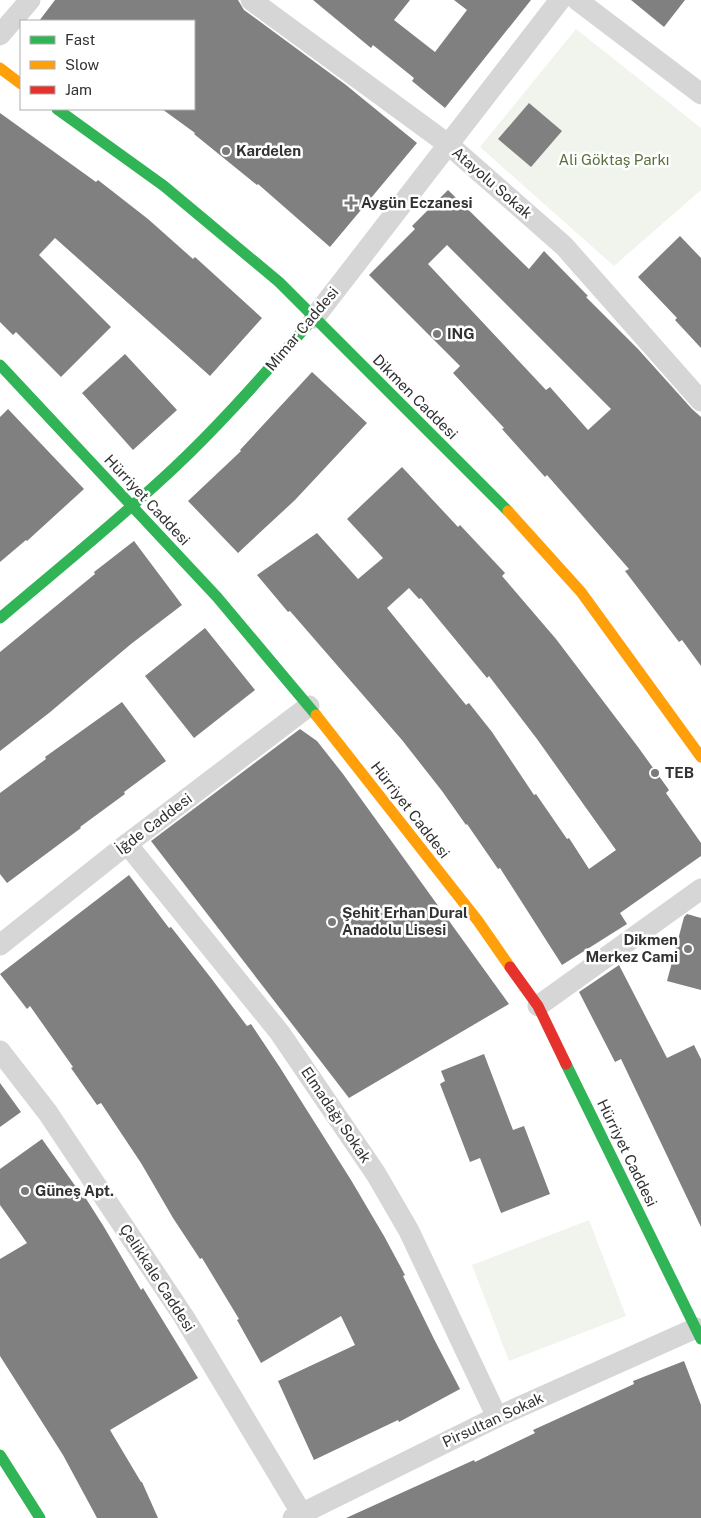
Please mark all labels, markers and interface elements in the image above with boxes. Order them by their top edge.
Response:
legend [20,20,195,110]
text: Fast [65,31,95,48]
text: Slow [65,56,100,73]
text: Jam [65,81,92,98]
place label: Kardelen [236,142,301,159]
street label: Atayolu Sokak [449,143,536,222]
marker: Kardelen [220,145,232,157]
park label: Ali Göktaş Parkı [559,151,669,168]
place label: Aygün Eczanesi [361,194,473,211]
marker: Aygün Eczanesi [345,197,357,209]
street label: Mimar Caddesi [262,283,342,374]
place label: ING [447,325,475,342]
marker: ING [431,328,443,340]
street label: Dikmen Caddesi [370,351,461,442]
street label: Hürriyet Caddesi [101,451,194,548]
street label: Hürriyet Caddesi [368,758,453,861]
place label: TEB [665,764,694,781]
marker: TEB [649,767,661,779]
street label: İğde Caddesi [112,789,195,858]
place label: Şehit Erhan Dural Anadolu Lisesi [342,904,468,938]
marker: Şehit Erhan Dural Anadolu Lisesi [326,916,338,928]
place label: Dikmen Merkez Cami [586,931,678,965]
marker: Dikmen Merkez Cami [682,943,694,955]
street label: Elmadağı Sokak [298,1063,375,1166]
street label: Hürriyet Caddesi [594,1096,661,1209]
place label: Güneş Apt. [35,1182,114,1199]
marker: Güneş Apt. [19,1185,31,1197]
street label: Çelikkale Caddesi [116,1221,198,1335]
street label: Pirsultan Sokak [440,1389,546,1450]

